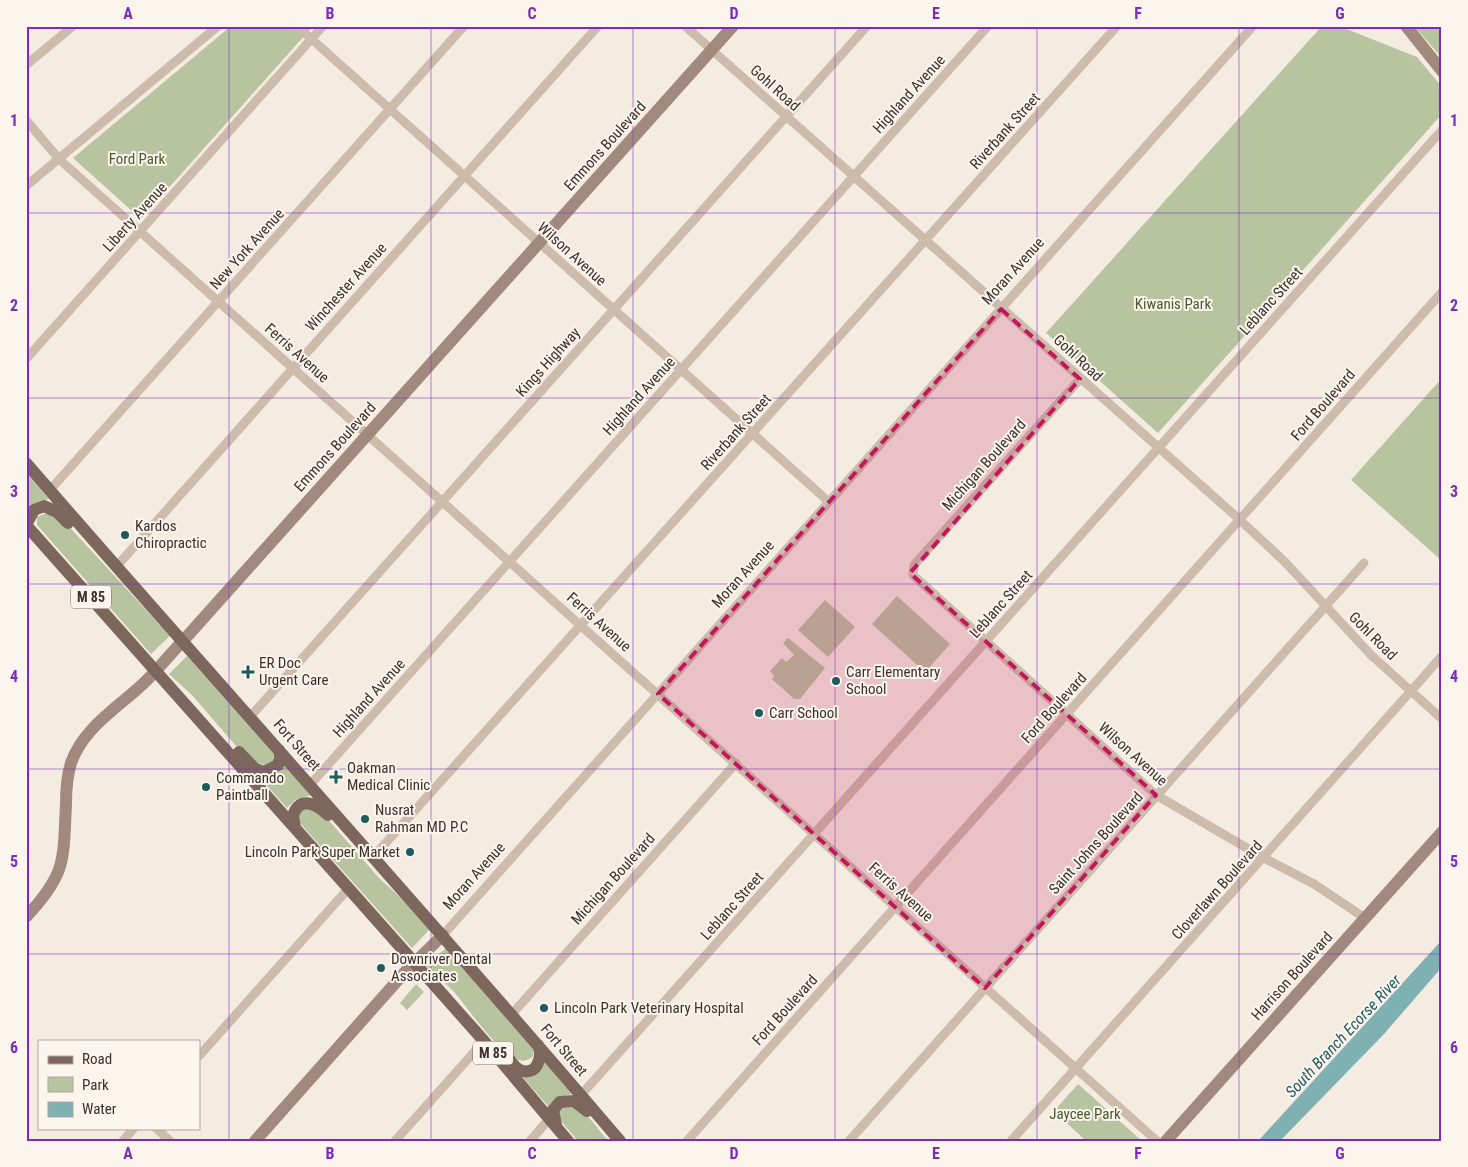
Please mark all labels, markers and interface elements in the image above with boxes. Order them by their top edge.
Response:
text: A [123,4,133,23]
text: B [326,4,335,23]
text: C [527,4,537,23]
text: D [729,4,739,23]
text: E [932,4,940,23]
text: F [1134,4,1142,23]
text: G [1335,4,1345,23]
street label: Highland Avenue [869,51,949,137]
street label: Gohl Road [746,61,804,115]
street label: Riverbank Street [966,89,1044,173]
street label: Emmons Boulevard [560,98,650,194]
text: 1 [10,111,18,130]
text: 1 [1450,111,1458,130]
park label: Ford Park [109,150,166,168]
street label: Liberty Avenue [99,179,171,255]
street label: New York Avenue [206,205,288,293]
street label: Wilson Avenue [534,218,610,290]
street label: Moran Avenue [978,234,1048,308]
street label: Winchester Avenue [302,239,390,335]
street label: Leblanc Street [1236,263,1306,339]
park label: Kiwanis Park [1135,295,1211,313]
text: 2 [10,296,18,315]
text: 2 [1450,296,1458,315]
street label: Ferris Avenue [261,319,333,387]
street label: Kings Highway [512,324,584,400]
street label: Gohl Road [1050,331,1106,385]
street label: Highland Avenue [599,353,679,439]
street label: Ford Boulevard [1287,366,1359,444]
street label: Riverbank Street [697,390,775,474]
street label: Emmons Boulevard [290,399,380,495]
street label: Michigan Boulevard [938,416,1030,514]
text: 3 [10,482,18,501]
text: 3 [1450,482,1458,501]
place label: Kardos Chiropractic [135,517,207,552]
marker: Kardos Chiropractic [119,529,131,541]
street label: Moran Avenue [708,537,778,611]
street label: Leblanc Street [966,566,1036,642]
road number: M 85 [71,586,111,608]
street label: Ferris Avenue [563,588,635,656]
street label: Gohl Road [1345,608,1401,664]
place label: ER Doc Urgent Care [259,654,329,689]
street label: Highland Avenue [329,655,409,741]
place label: Carr Elementary School [846,663,940,698]
marker: ER Doc Urgent Care [241,665,255,679]
text: 4 [10,667,18,686]
text: 4 [1450,667,1458,686]
street label: Ford Boulevard [1018,669,1090,747]
marker: Carr Elementary School [830,675,842,687]
place label: Carr School [769,704,838,722]
marker: Carr School [753,707,765,719]
street label: Fort Street [270,715,324,775]
street label: Wilson Avenue [1095,718,1171,790]
place label: Oakman Medical Clinic [347,759,430,794]
place label: Commando Paintball [216,769,284,804]
marker: Oakman Medical Clinic [329,770,343,784]
marker: Commando Paintball [200,781,212,793]
street label: Saint Johns Boulevard [1045,788,1147,898]
place label: Nusrat Rahman MD P.C [375,801,468,836]
marker: Nusrat Rahman MD P.C [359,813,371,825]
street label: Michigan Boulevard [567,830,659,928]
street label: Cloverlawn Boulevard [1168,837,1266,943]
street label: Moran Avenue [439,839,509,913]
place label: Lincoln Park Super Market [245,843,400,861]
marker: Lincoln Park Super Market [404,846,416,858]
text: 5 [10,852,18,871]
text: 5 [1450,852,1458,871]
street label: Ferris Avenue [865,858,937,926]
street label: Leblanc Street [697,868,767,944]
street label: Harrison Boulevard [1248,928,1336,1024]
place label: Downriver Dental Associates [391,950,491,985]
marker: Downriver Dental Associates [375,962,387,974]
water label: South Branch Ecorse River [1281,970,1406,1101]
street label: Ford Boulevard [749,971,821,1049]
place label: Lincoln Park Veterinary Hospital [554,999,744,1017]
marker: Lincoln Park Veterinary Hospital [538,1002,550,1014]
street label: Fort Street [537,1020,591,1080]
text: 6 [10,1038,18,1057]
text: 6 [1450,1038,1458,1057]
legend [38,1040,200,1130]
road number: M 85 [473,1042,513,1064]
text: Road [82,1050,112,1068]
text: Park [82,1076,109,1094]
text: Water [82,1100,117,1118]
park label: Jaycee Park [1049,1105,1121,1123]
text: A [123,1144,133,1163]
text: B [326,1144,335,1163]
text: C [527,1144,537,1163]
text: D [729,1144,739,1163]
text: E [932,1144,940,1163]
text: F [1134,1144,1142,1163]
text: G [1335,1144,1345,1163]

